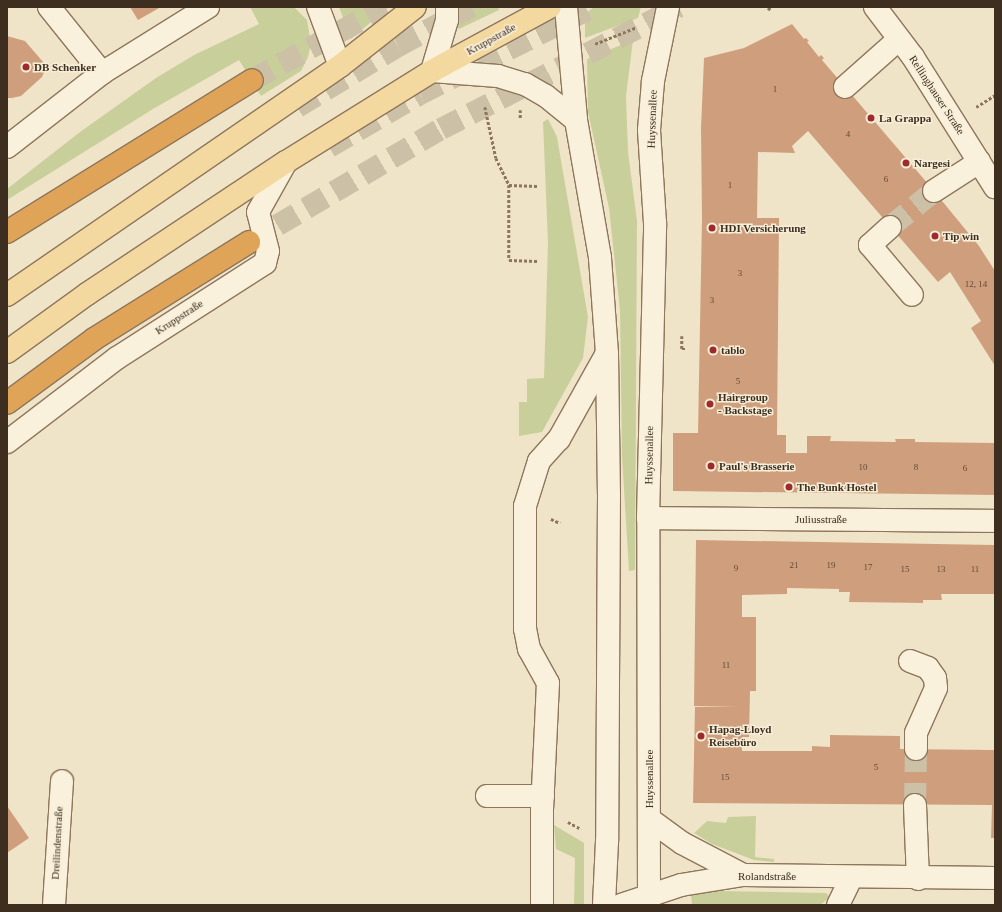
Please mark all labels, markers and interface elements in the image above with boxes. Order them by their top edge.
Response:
street label: Kruppstraße [464,20,518,58]
street label: Rellinghauser Straße [906,53,968,137]
place label: DB Schenker [34,60,96,74]
marker: DB Schenker [21,62,31,72]
house number: 1 [773,84,777,94]
street label: Huyssenallee [644,89,660,149]
place label: La Grappa [879,111,931,125]
marker: La Grappa [866,113,876,123]
house number: 4 [846,129,850,139]
place label: Nargesi [914,156,950,170]
marker: Nargesi [901,158,911,168]
house number: 6 [884,174,888,184]
house number: 1 [728,180,732,190]
place label: HDI Versicherung [720,221,806,235]
marker: HDI Versicherung [707,223,717,233]
place label: Tip win [943,229,979,243]
marker: Tip win [930,231,940,241]
house number: 3 [738,268,742,278]
house number: 12, 14 [965,279,987,289]
house number: 3 [710,295,714,305]
street label: Kruppstraße [153,297,205,337]
place label: tablo [721,343,745,357]
marker: tablo [708,345,718,355]
house number: 5 [736,376,740,386]
place label: Hairgroup - Backstage [718,391,772,417]
marker: Hairgroup - Backstage [705,399,715,409]
street label: Huyssenallee [642,426,656,484]
place label: Paul's Brasserie [719,459,794,473]
marker: Paul's Brasserie [706,461,716,471]
house number: 10 [858,462,868,472]
house number: 8 [914,462,918,472]
house number: 6 [963,463,967,473]
place label: The Bunk Hostel [797,480,876,494]
marker: The Bunk Hostel [784,482,794,492]
street label: Juliusstraße [795,512,847,526]
house number: 21 [790,560,798,570]
house number: 19 [826,560,836,570]
house number: 17 [864,562,872,572]
house number: 9 [734,563,738,573]
house number: 15 [900,564,910,574]
house number: 13 [936,564,946,574]
house number: 11 [971,564,979,574]
house number: 11 [722,660,730,670]
place label: Hapag-Lloyd Reisebüro [709,723,771,749]
marker: Hapag-Lloyd Reisebüro [696,731,706,741]
street label: Huyssenallee [642,750,656,808]
house number: 5 [874,762,878,772]
house number: 15 [720,772,730,782]
street label: Dreilindenstraße [48,806,66,880]
street label: Rolandstraße [738,869,796,883]

